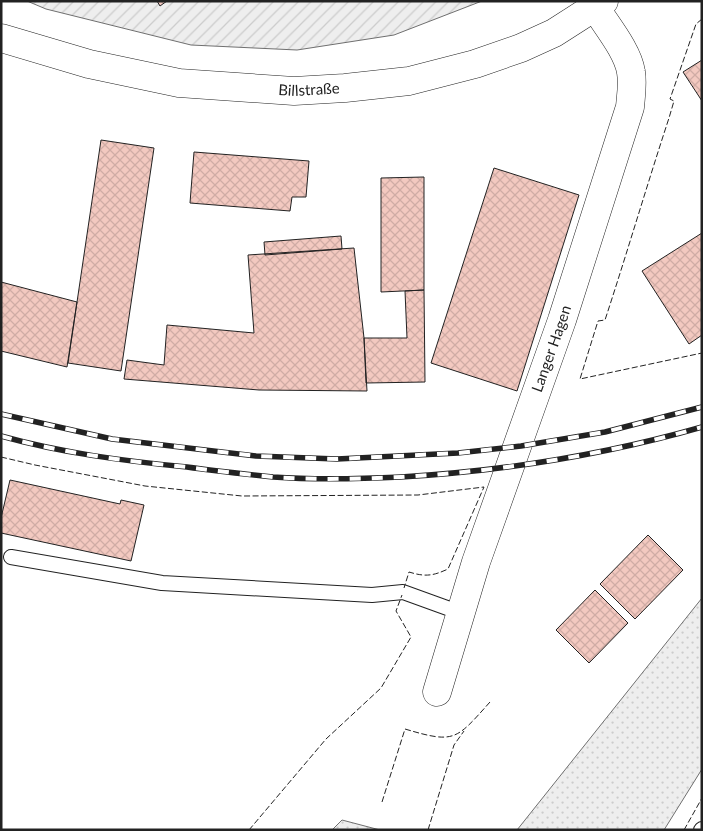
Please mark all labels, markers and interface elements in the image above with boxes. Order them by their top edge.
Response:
street label: Billstraße [278,78,340,99]
street label: Langer Hagen [527,303,574,394]

